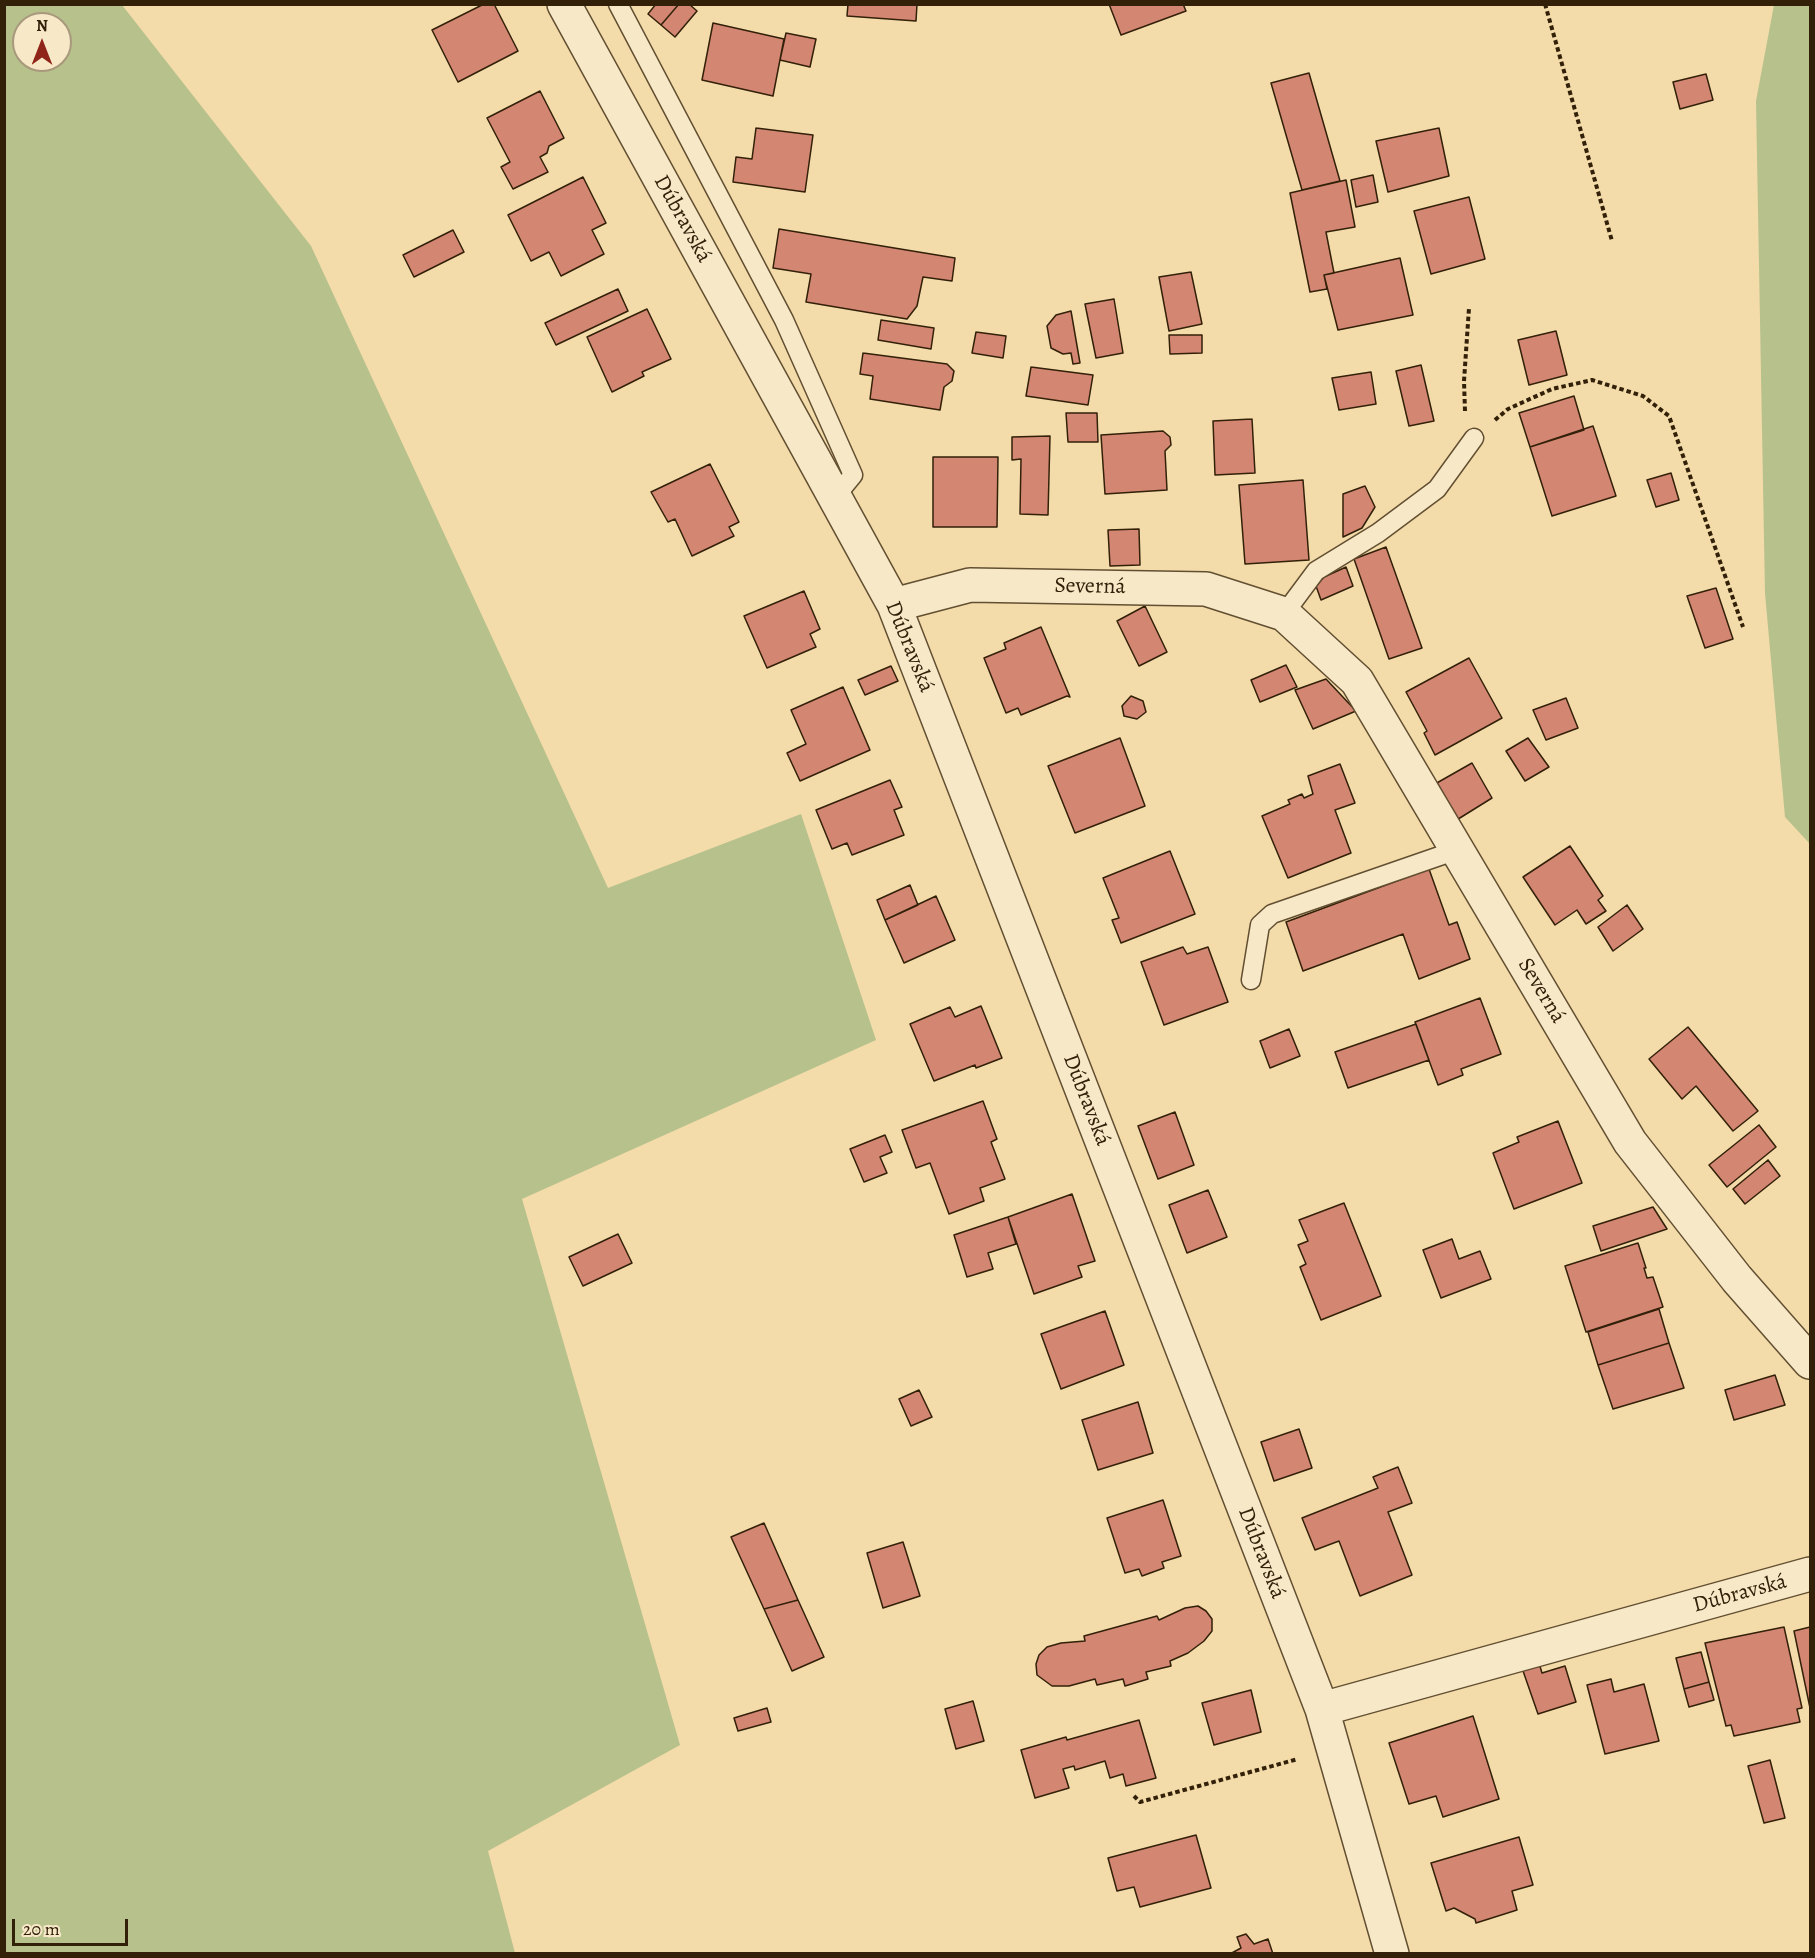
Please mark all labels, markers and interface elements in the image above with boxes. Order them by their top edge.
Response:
north arrow [12,12,72,72]
text: N [36,15,48,37]
street label: Dúbravská [647,171,717,267]
street label: Severná [1054,573,1126,601]
street label: Dúbravská [879,598,939,696]
street label: Severná [1511,954,1571,1028]
street label: Dúbravská [1056,1050,1116,1150]
street label: Dúbravská [1231,1503,1291,1603]
street label: Dúbravská [1690,1569,1790,1619]
scale bar [15,1907,130,1945]
text: 20 m [23,1917,60,1941]

